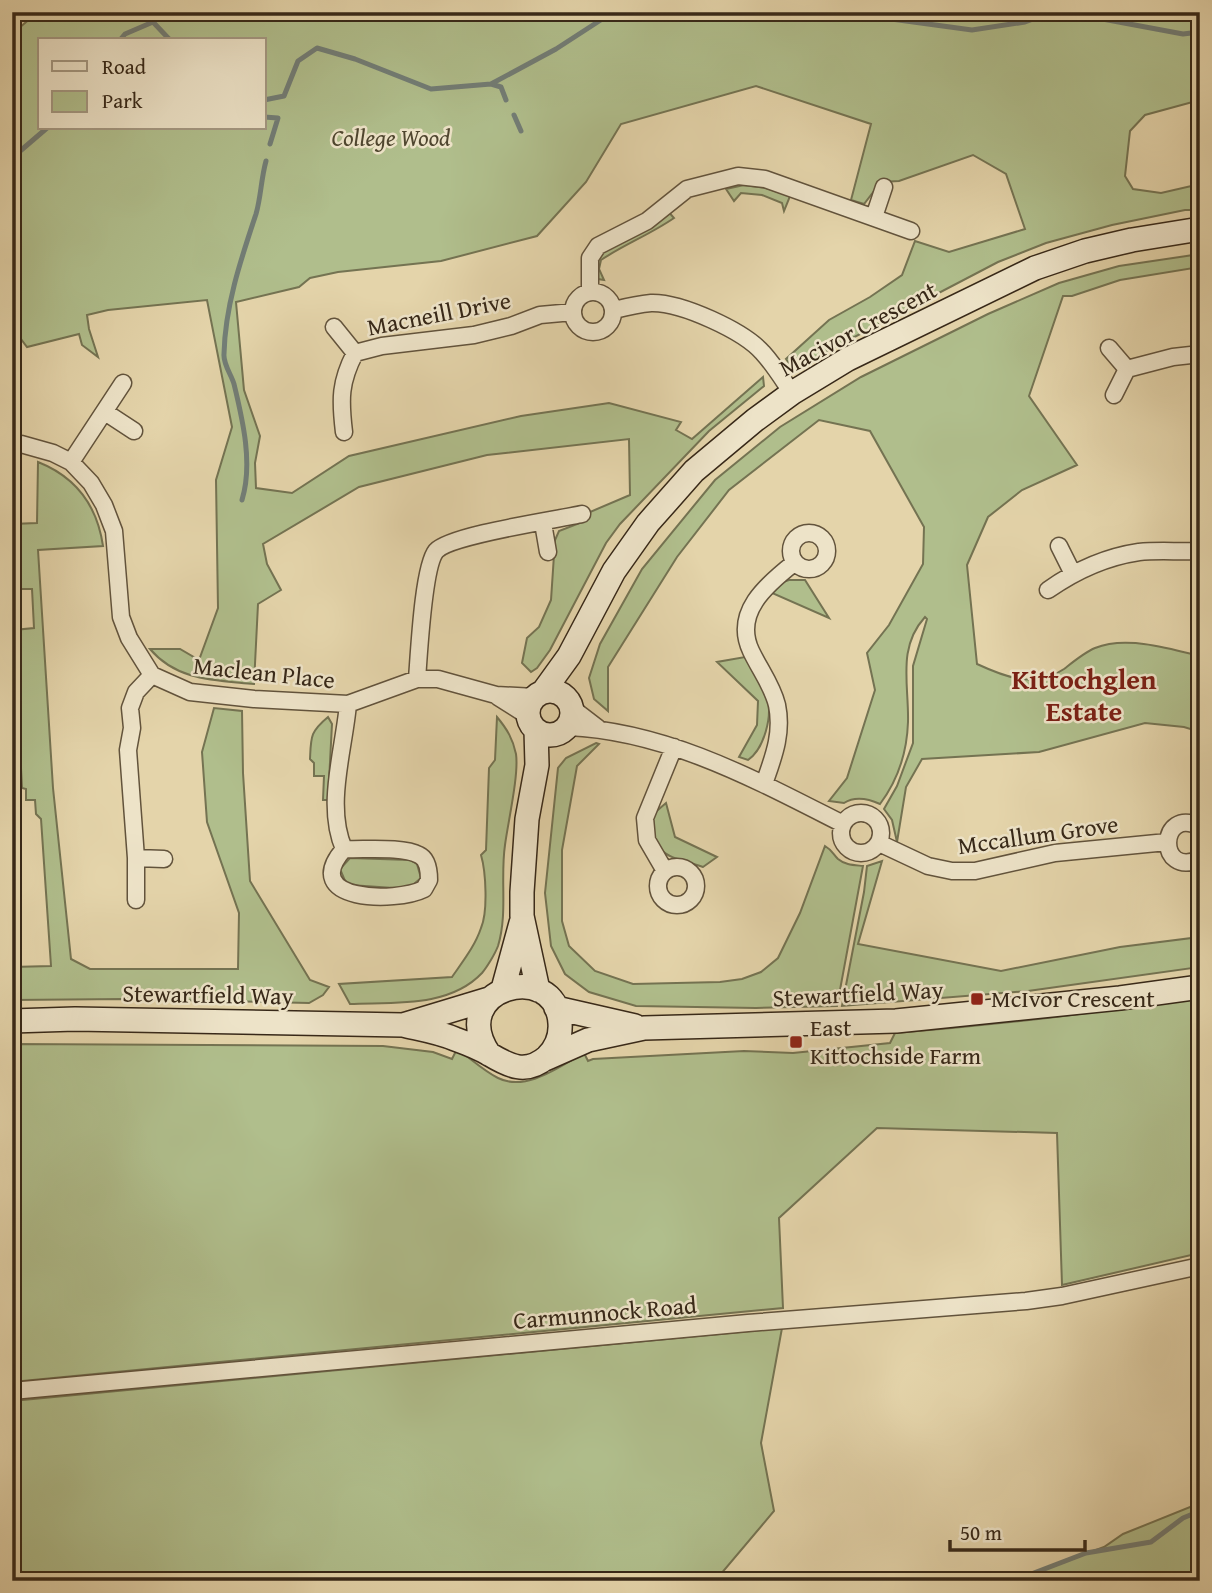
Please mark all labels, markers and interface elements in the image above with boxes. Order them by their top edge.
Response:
legend [38,38,266,130]
text: Road [102,51,147,82]
text: Park [102,85,143,116]
park label: College Wood [331,120,451,155]
street label: Macivor Crescent [773,272,943,385]
street label: Macneill Drive [364,282,514,345]
street label: Maclean Place [191,648,337,697]
district label: Kittochglen Estate [1011,658,1157,731]
street label: Mccallum Grove [955,806,1120,863]
street label: Stewartfield Way [772,972,944,1015]
street label: Stewartfield Way [122,976,294,1013]
place label: McIvor Crescent [991,981,1155,1016]
marker: McIvor Crescent [969,991,985,1007]
place label: East Kittochside Farm [810,1010,982,1073]
marker: East Kittochside Farm [788,1034,804,1050]
street label: Carmunnock Road [512,1287,698,1338]
scale bar [950,1509,1084,1553]
text: 50 m [960,1517,1002,1548]

